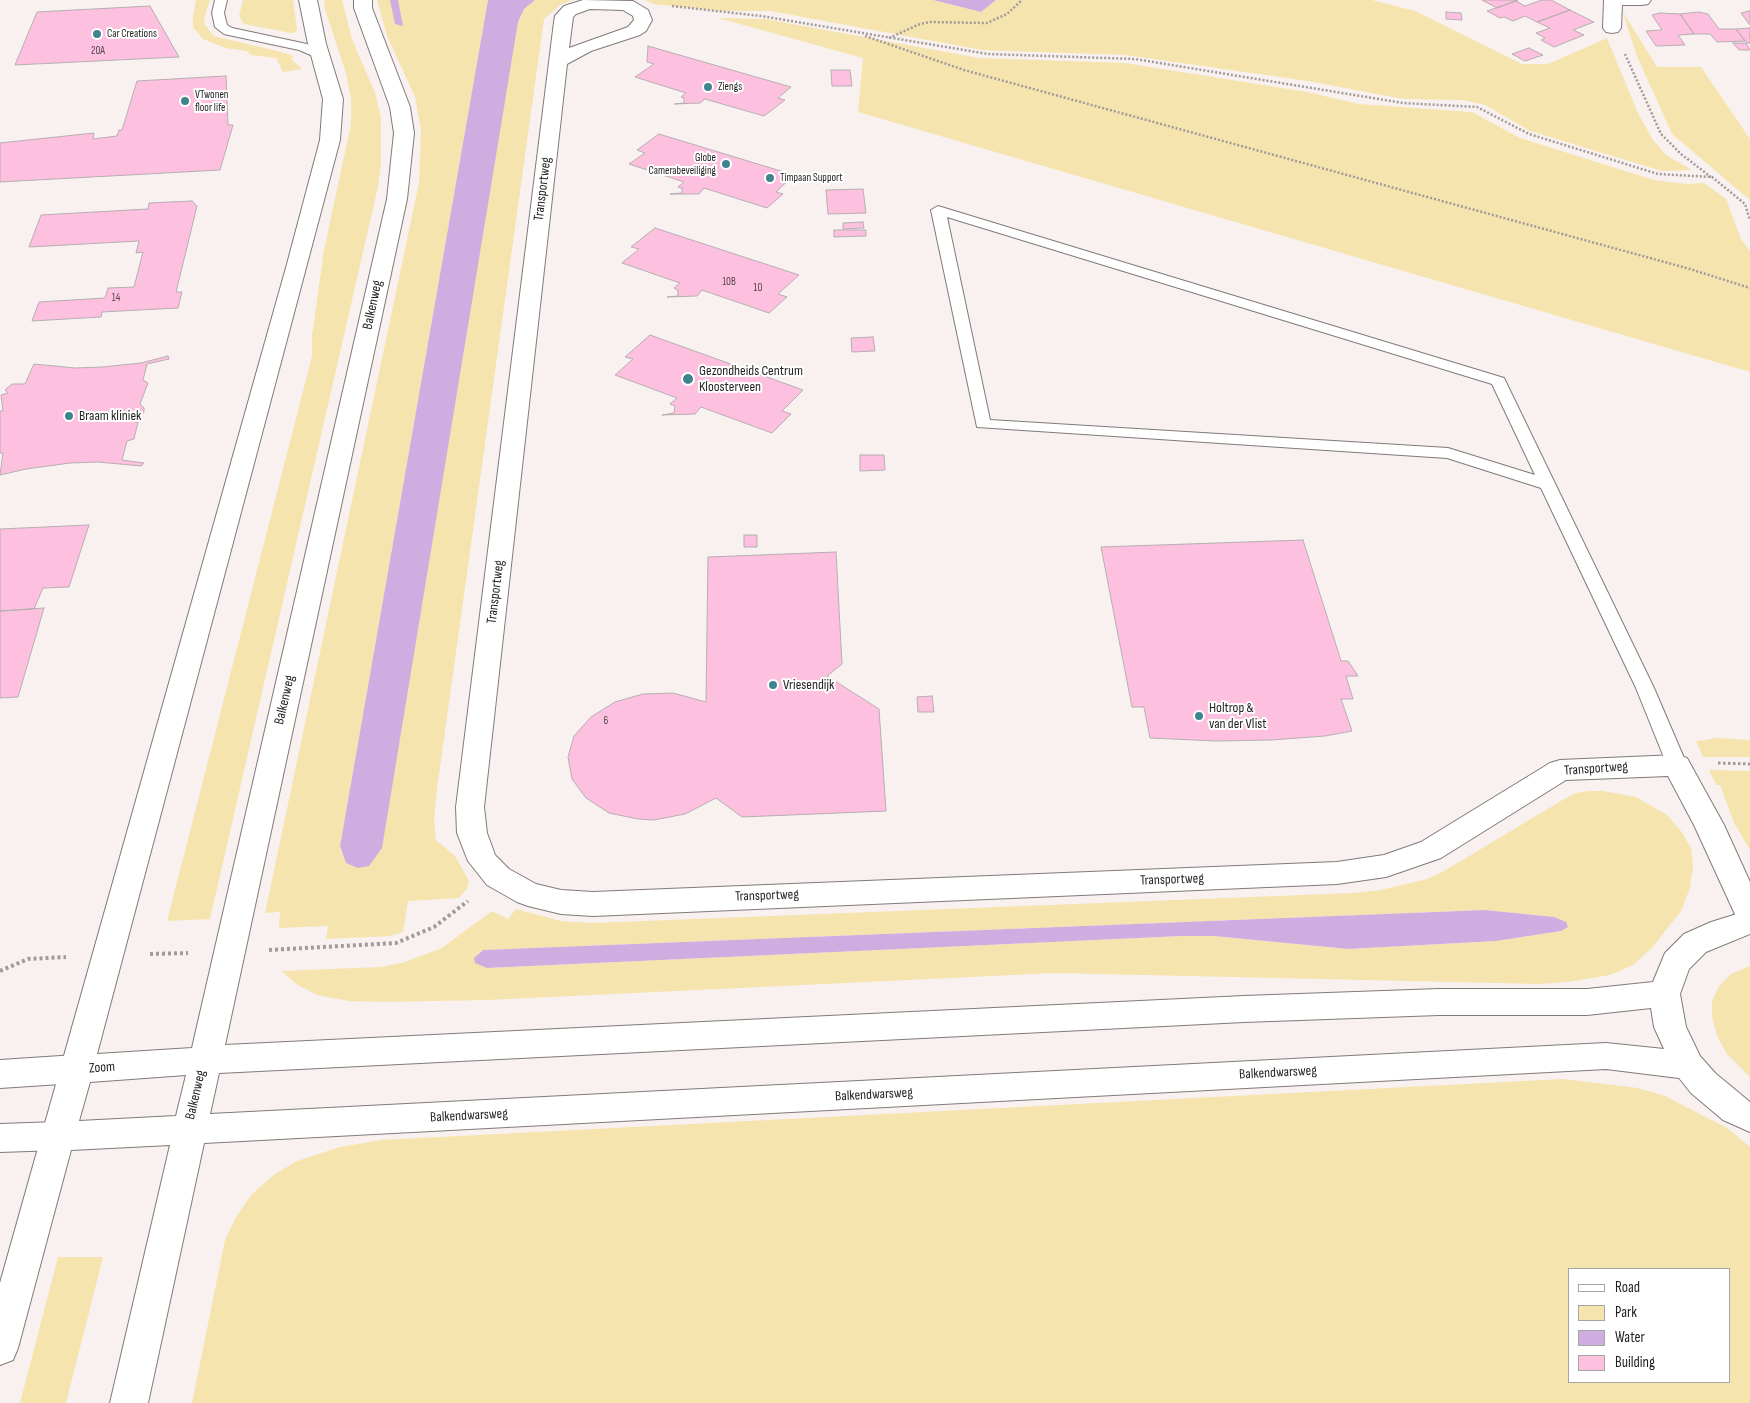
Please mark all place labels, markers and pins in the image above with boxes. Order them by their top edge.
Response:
place label: Car Creations [107,27,157,41]
marker: Car Creations [91,28,103,40]
place label: Ziengs [718,80,742,94]
marker: Ziengs [702,81,714,93]
place label: VTwonen floor life [195,88,229,114]
marker: VTwonen floor life [179,95,191,107]
place label: Globe Camerabeveiliging [649,151,716,177]
marker: Globe Camerabeveiliging [720,158,732,170]
place label: Timpaan Support [780,171,843,185]
marker: Timpaan Support [764,172,776,184]
place label: Gezondheids Centrum Kloosterveen [699,363,803,396]
marker: Gezondheids Centrum Kloosterveen [681,372,695,386]
place label: Braam kliniek [79,408,141,424]
marker: Braam kliniek [63,410,75,422]
place label: Vriesendijk [783,677,834,693]
marker: Vriesendijk [767,679,779,691]
place label: Holtrop & van der Vlist [1209,700,1267,732]
marker: Holtrop & van der Vlist [1193,710,1205,722]

